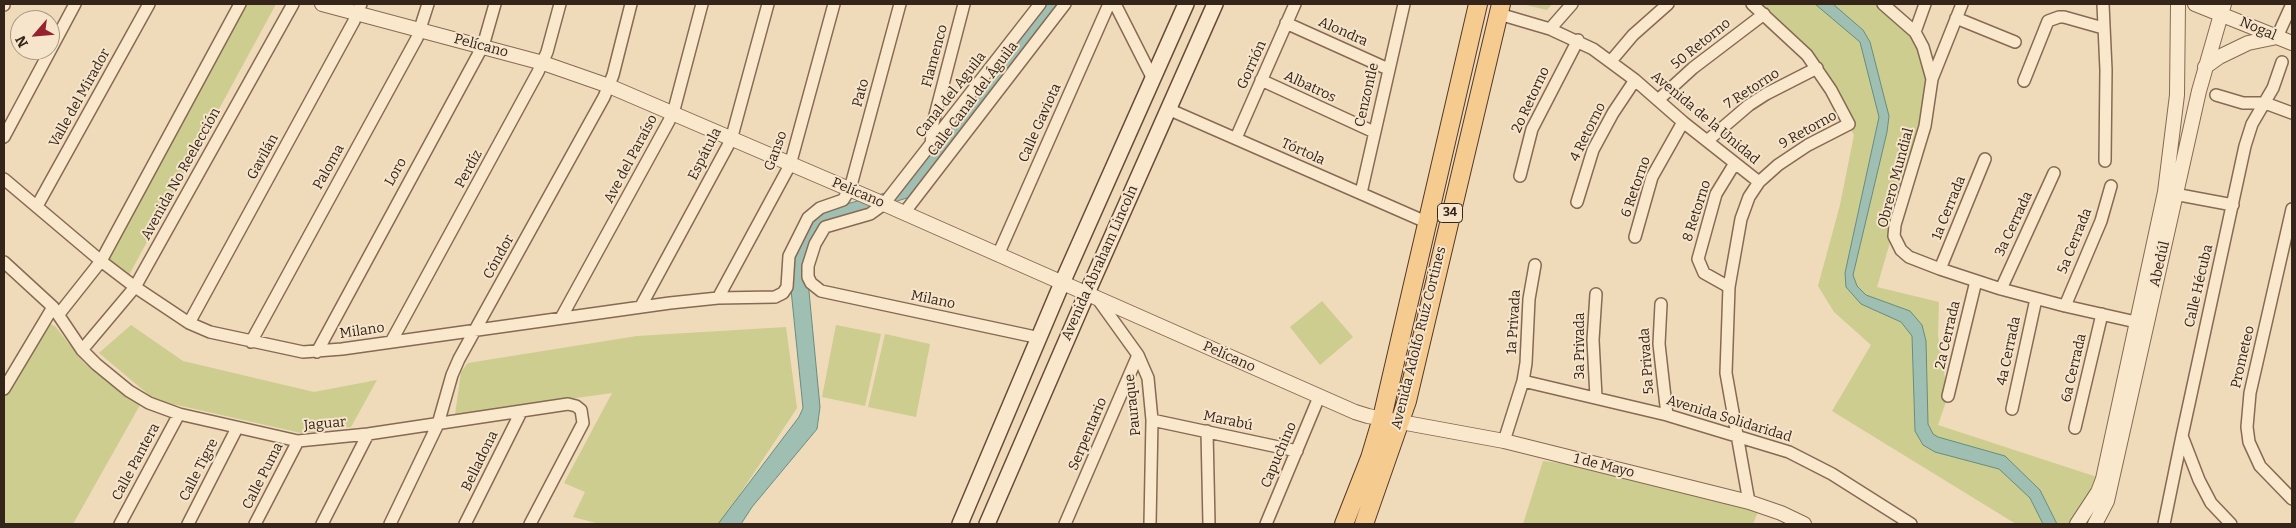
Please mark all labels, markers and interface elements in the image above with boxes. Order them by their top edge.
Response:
north arrow [10,10,60,60]
street label: Alondra [1316,14,1370,50]
street label: Nogal [2237,14,2279,44]
street label: 50 Retorno [1668,15,1734,73]
street label: Flamenco [919,23,951,89]
street label: Pelícano [452,31,510,61]
text: N [12,33,32,50]
street label: Calle Canal del Águila [924,38,1022,160]
street label: Gorrión [1234,38,1270,92]
street label: Valle del Mirador [46,46,114,150]
street label: Canal del Aguila [912,49,990,141]
street label: Cenzontle [1351,61,1383,129]
street label: 2o Retorno [1508,64,1554,136]
street label: 7 Retorno [1721,65,1783,113]
street label: Albatros [1281,68,1339,106]
street label: Avenida de la Unidad [1647,68,1763,168]
street label: Pato [849,77,873,109]
street label: Calle Gaviota [1015,81,1065,165]
street label: 4 Retorno [1567,100,1609,164]
street label: Avenida No Reelección [138,105,224,243]
street label: 9 Retorno [1776,107,1840,153]
street label: Ave del Paraíso [601,112,661,206]
street label: Espátula [685,125,725,183]
street label: Obrero Mundial [1875,126,1917,230]
street label: Ganso [761,129,791,173]
street label: Gavilán [244,131,282,183]
street label: Tórtola [1278,135,1328,169]
street label: Paloma [310,142,348,192]
street label: Perdíz [452,147,486,191]
street label: 6 Retorno [1618,154,1654,220]
street label: Loro [381,155,411,189]
street label: Pelícano [829,174,887,212]
street label: 1a Cerrada [1929,174,1969,242]
street label: 8 Retorno [1679,178,1715,244]
street label: Avenida Abraham Lincoln [1058,183,1142,343]
street label: 3a Cerrada [1992,189,2036,259]
road number: 34 [1438,204,1462,222]
street label: 5a Cerrada [2054,206,2096,276]
street label: Cóndor [480,232,518,282]
street label: Abedúl [2147,239,2173,289]
street label: Calle Hécuba [2181,243,2217,329]
street label: Avenida Adolfo Ruíz Cortines [1388,245,1450,431]
street label: Milano [909,287,957,313]
street label: 1a Privada [1503,289,1525,355]
street label: 2a Cerrada [1932,299,1964,371]
street label: 3a Privada [1572,313,1588,379]
street label: 4a Cerrada [1993,315,2025,387]
street label: Milano [339,320,385,342]
street label: Prometeo [2228,324,2258,390]
street label: 5a Privada [1636,327,1658,395]
street label: 6a Cerrada [2058,332,2090,404]
street label: Pelícano [1200,338,1258,376]
street label: Pauraque [1121,373,1145,437]
street label: Avenida Solidaridad [1664,392,1794,446]
street label: Serpentario [1065,395,1111,473]
street label: Marabú [1202,408,1254,434]
street label: Jaguar [303,414,347,434]
street label: Capuchino [1258,419,1300,491]
street label: Calle Pantera [109,420,163,504]
street label: Belladona [458,428,502,494]
street label: Calle Tigre [176,436,222,504]
street label: Calle Puma [239,440,287,512]
street label: 1 de Mayo [1572,450,1636,482]

